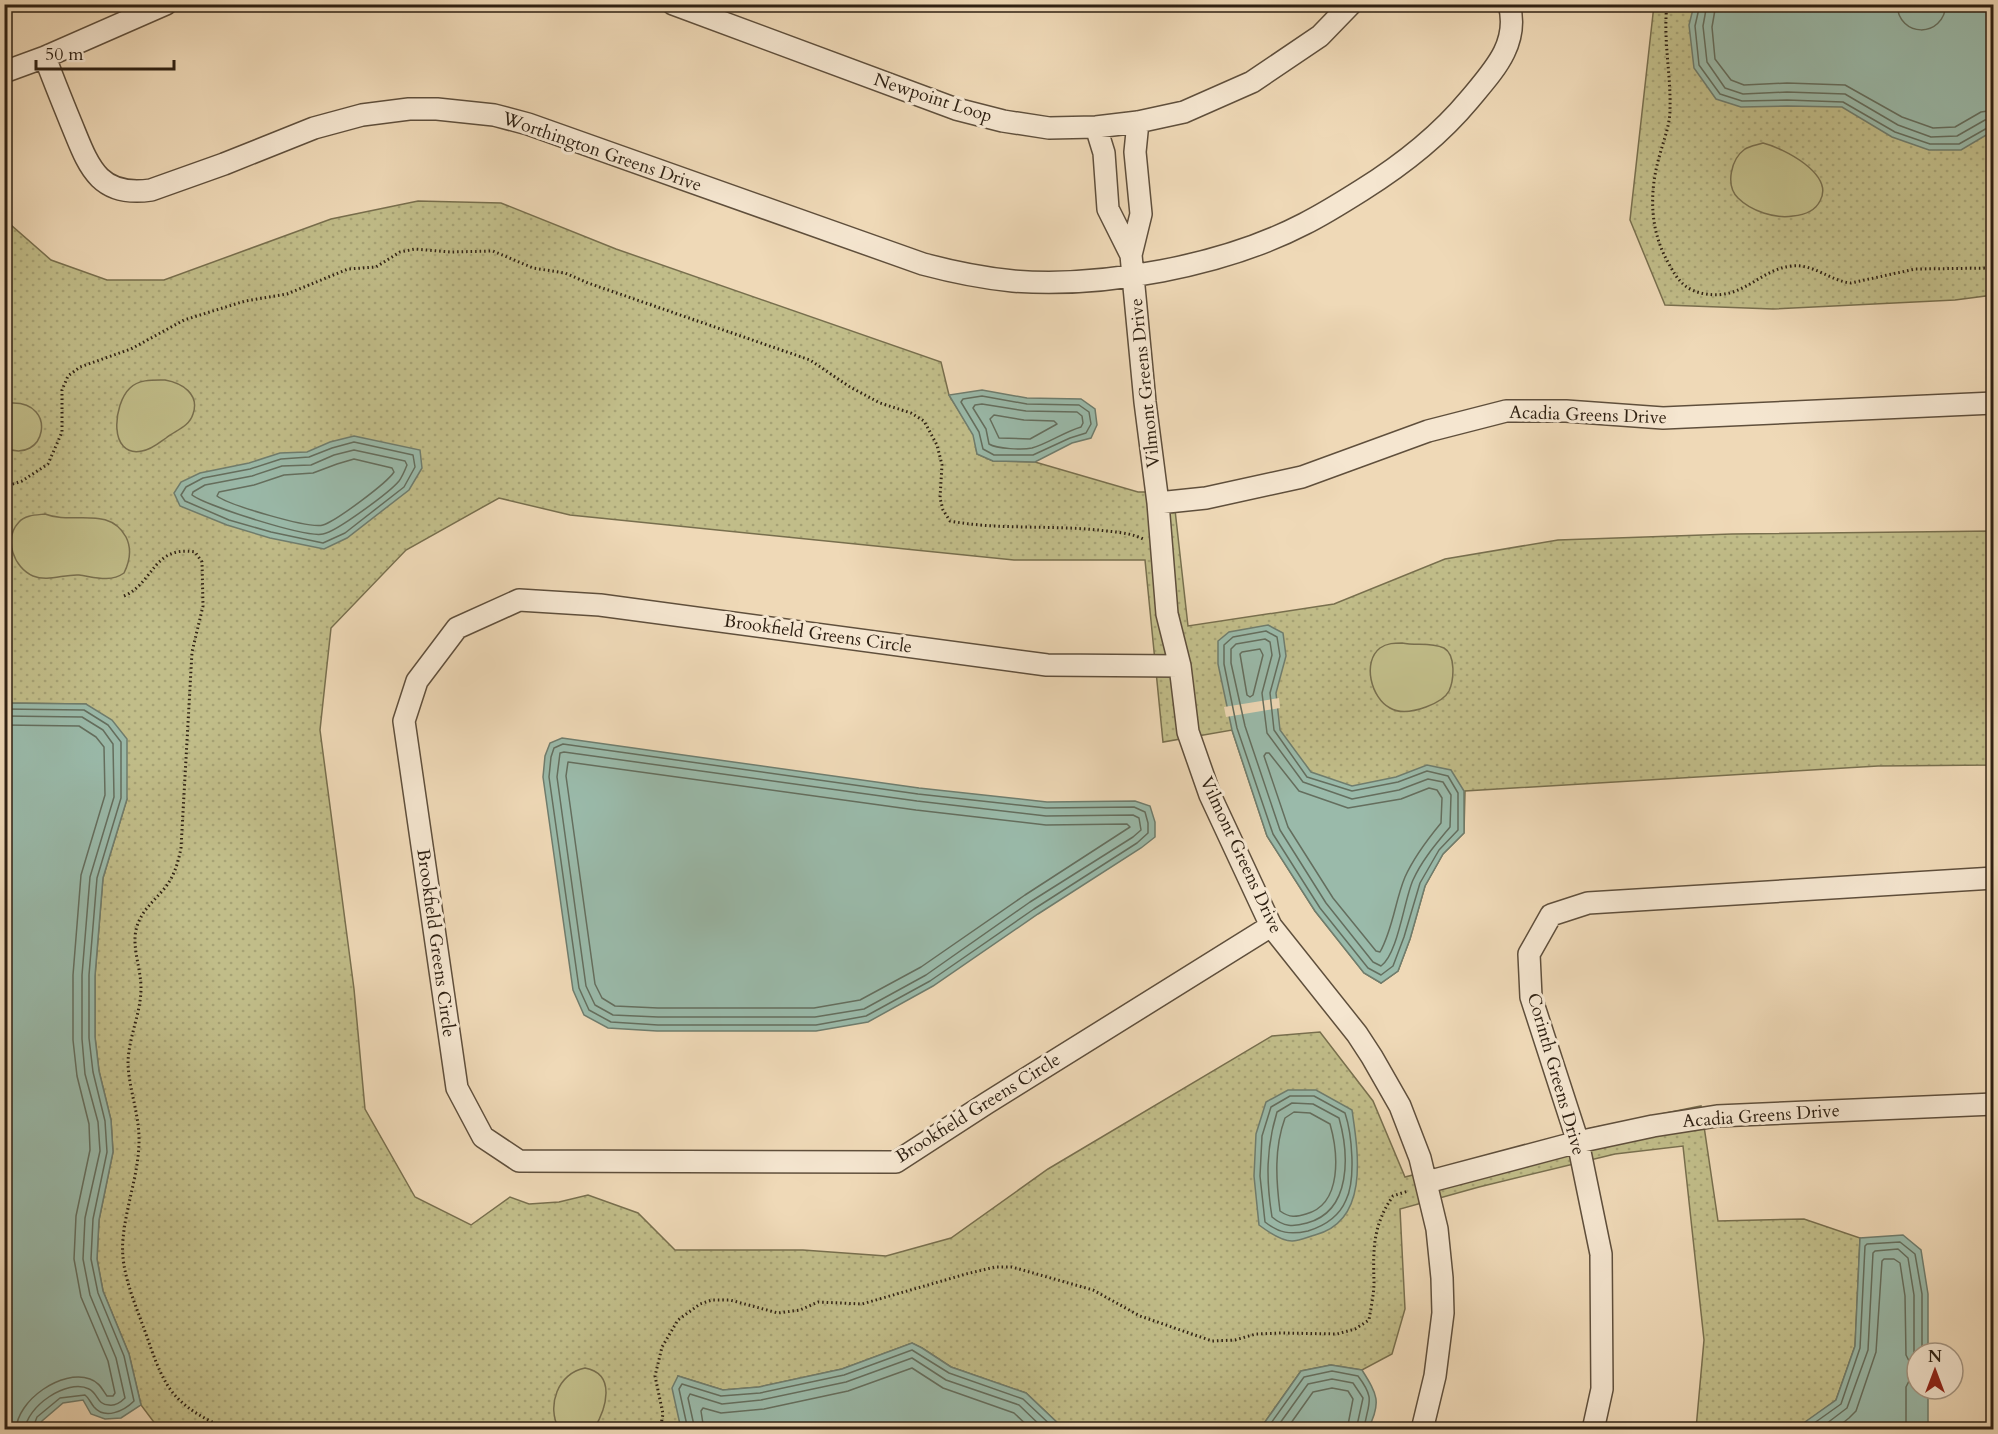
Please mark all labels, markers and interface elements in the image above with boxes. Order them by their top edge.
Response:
scale bar [36,33,174,71]
text: 50 m [45,42,84,67]
street label: Newpoint Loop [871,67,995,129]
street label: Worthington Greens Drive [498,106,705,198]
street label: Vilmont Greens Drive [1124,297,1166,469]
street label: Acadia Greens Drive [1509,400,1667,430]
street label: Brookfield Greens Circle [722,608,914,660]
street label: Vilmont Greens Drive [1194,773,1288,937]
street label: Brookfield Greens Circle [410,847,462,1039]
street label: Corinth Greens Drive [1521,990,1591,1158]
street label: Brookfield Greens Circle [891,1047,1065,1169]
street label: Acadia Greens Drive [1681,1098,1841,1134]
north arrow [1905,1341,1965,1401]
text: N [1928,1346,1942,1368]

